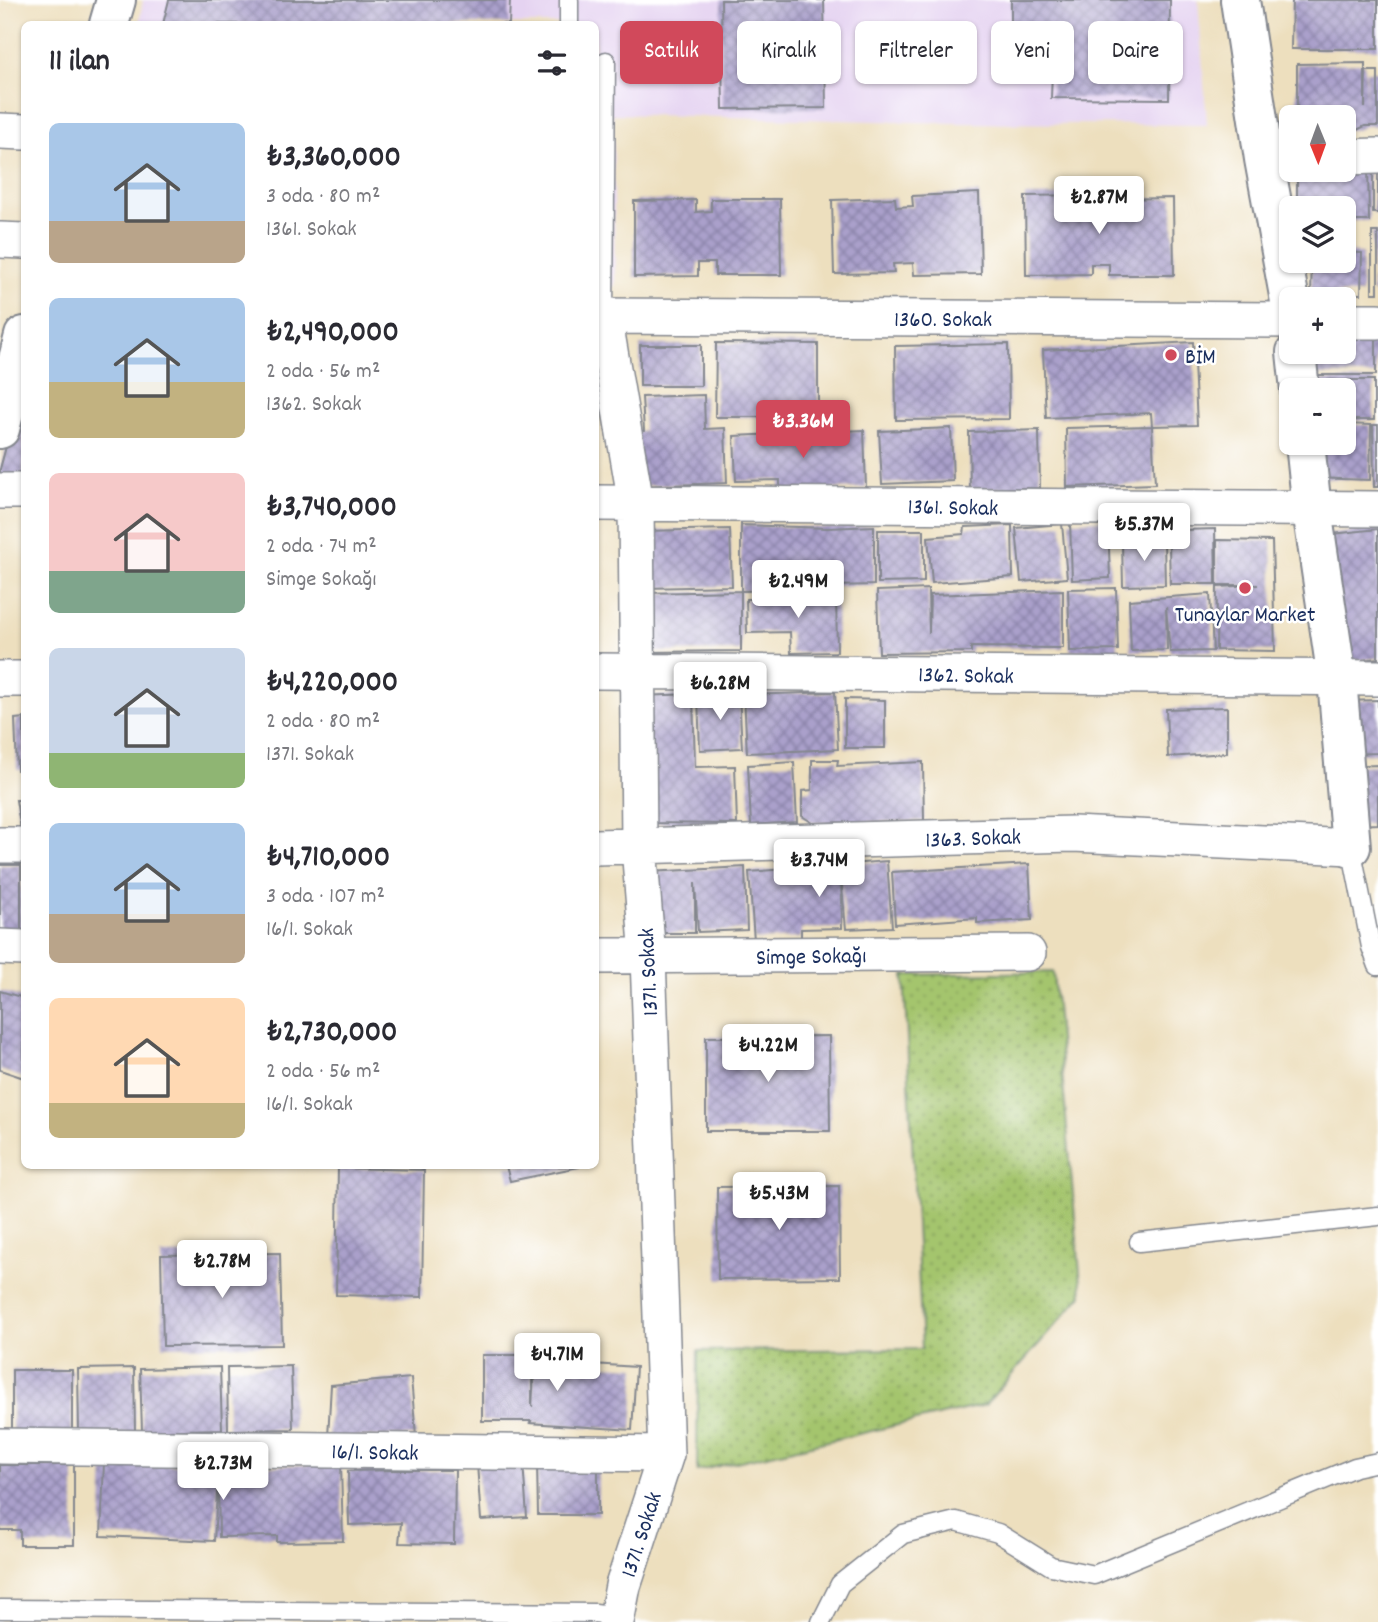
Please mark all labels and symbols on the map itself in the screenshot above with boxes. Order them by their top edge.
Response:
north arrow [1279,105,1356,182]
pin: ₺2.87M [1042,176,1156,236]
street label: 1360. Sokak [894,305,992,338]
place label: BİM [1185,342,1216,375]
marker: BİM [1163,347,1179,363]
pin: ₺3.36M [746,400,860,460]
street label: 1361. Sokak [907,492,999,527]
pin: ₺5.37M [1087,504,1201,563]
pin: ₺2.49M [741,560,855,620]
marker: Tunaylar Market [1237,580,1253,596]
place label: Tunaylar Market [1175,600,1315,633]
street label: 1362. Sokak [918,660,1014,695]
pin: ₺6.28M [663,662,777,722]
street label: 1363. Sokak [925,822,1022,859]
pin: ₺3.74M [762,839,876,899]
street label: 1371. Sokak [632,927,669,1017]
street label: Simge Sokağı [756,941,867,976]
pin: ₺4.22M [711,1024,825,1084]
pin: ₺5.43M [722,1172,836,1232]
pin: ₺2.78M [165,1240,279,1300]
pin: ₺4.71M [500,1334,614,1393]
street label: 16/1. Sokak [331,1437,419,1472]
pin: ₺2.73M [166,1442,280,1502]
street label: 1371. Sokak [614,1488,673,1582]

